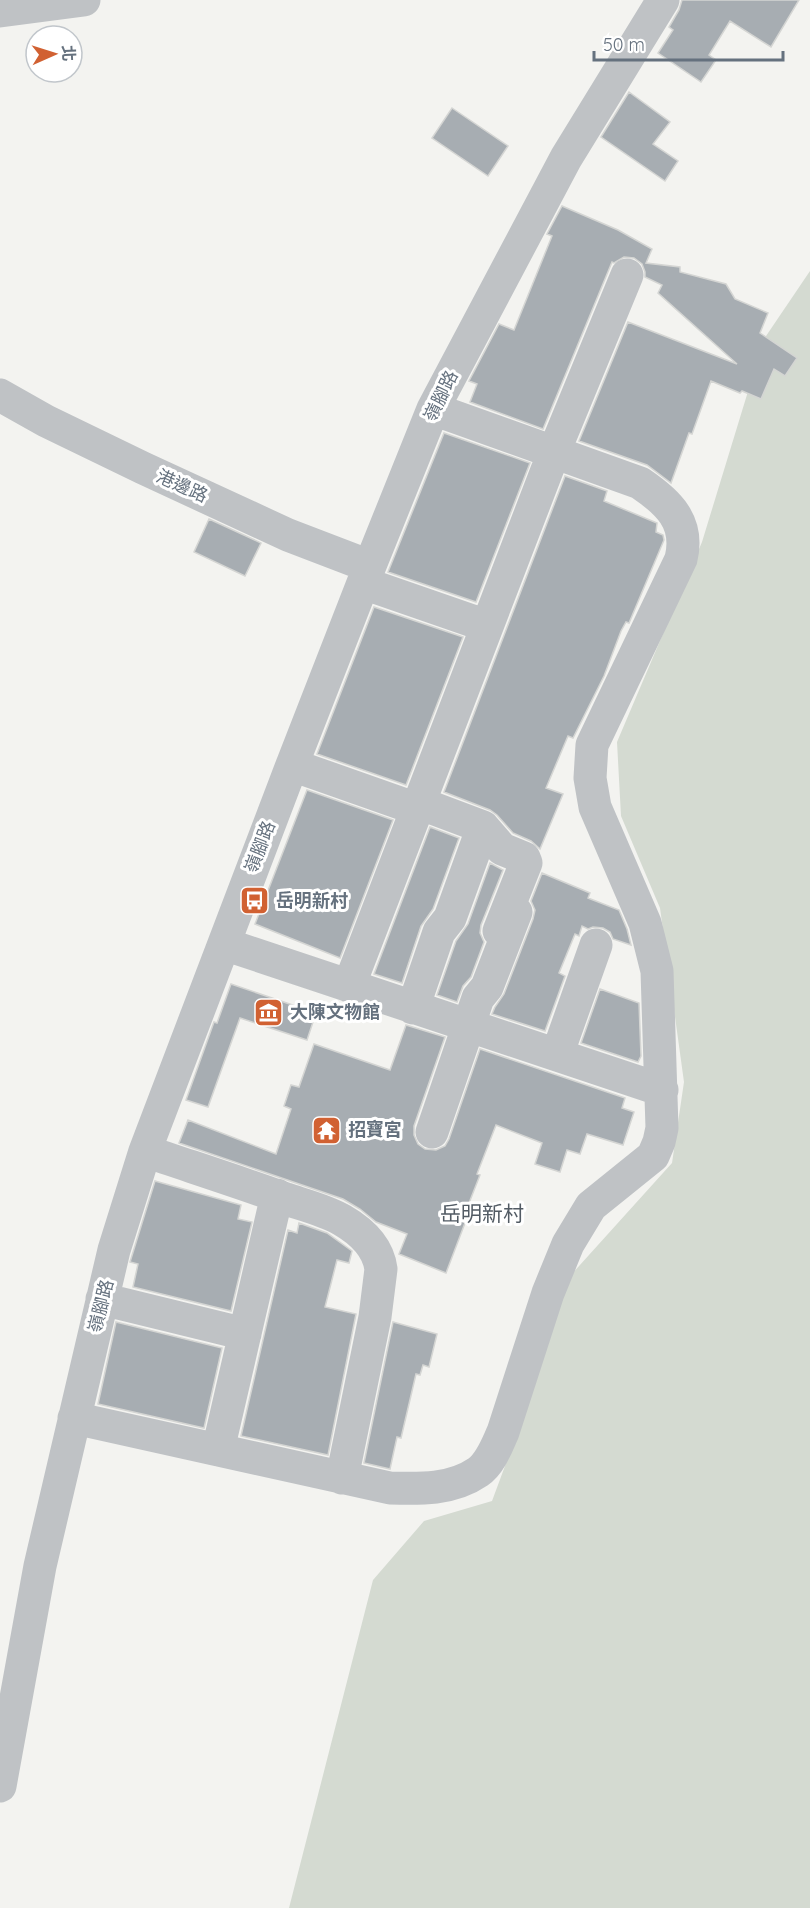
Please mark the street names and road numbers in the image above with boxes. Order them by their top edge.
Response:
street label: 嶺腳路 [418,366,463,425]
street label: 港邊路 [153,464,212,507]
street label: 嶺腳路 [239,817,280,876]
street label: 嶺腳路 [83,1277,118,1335]

